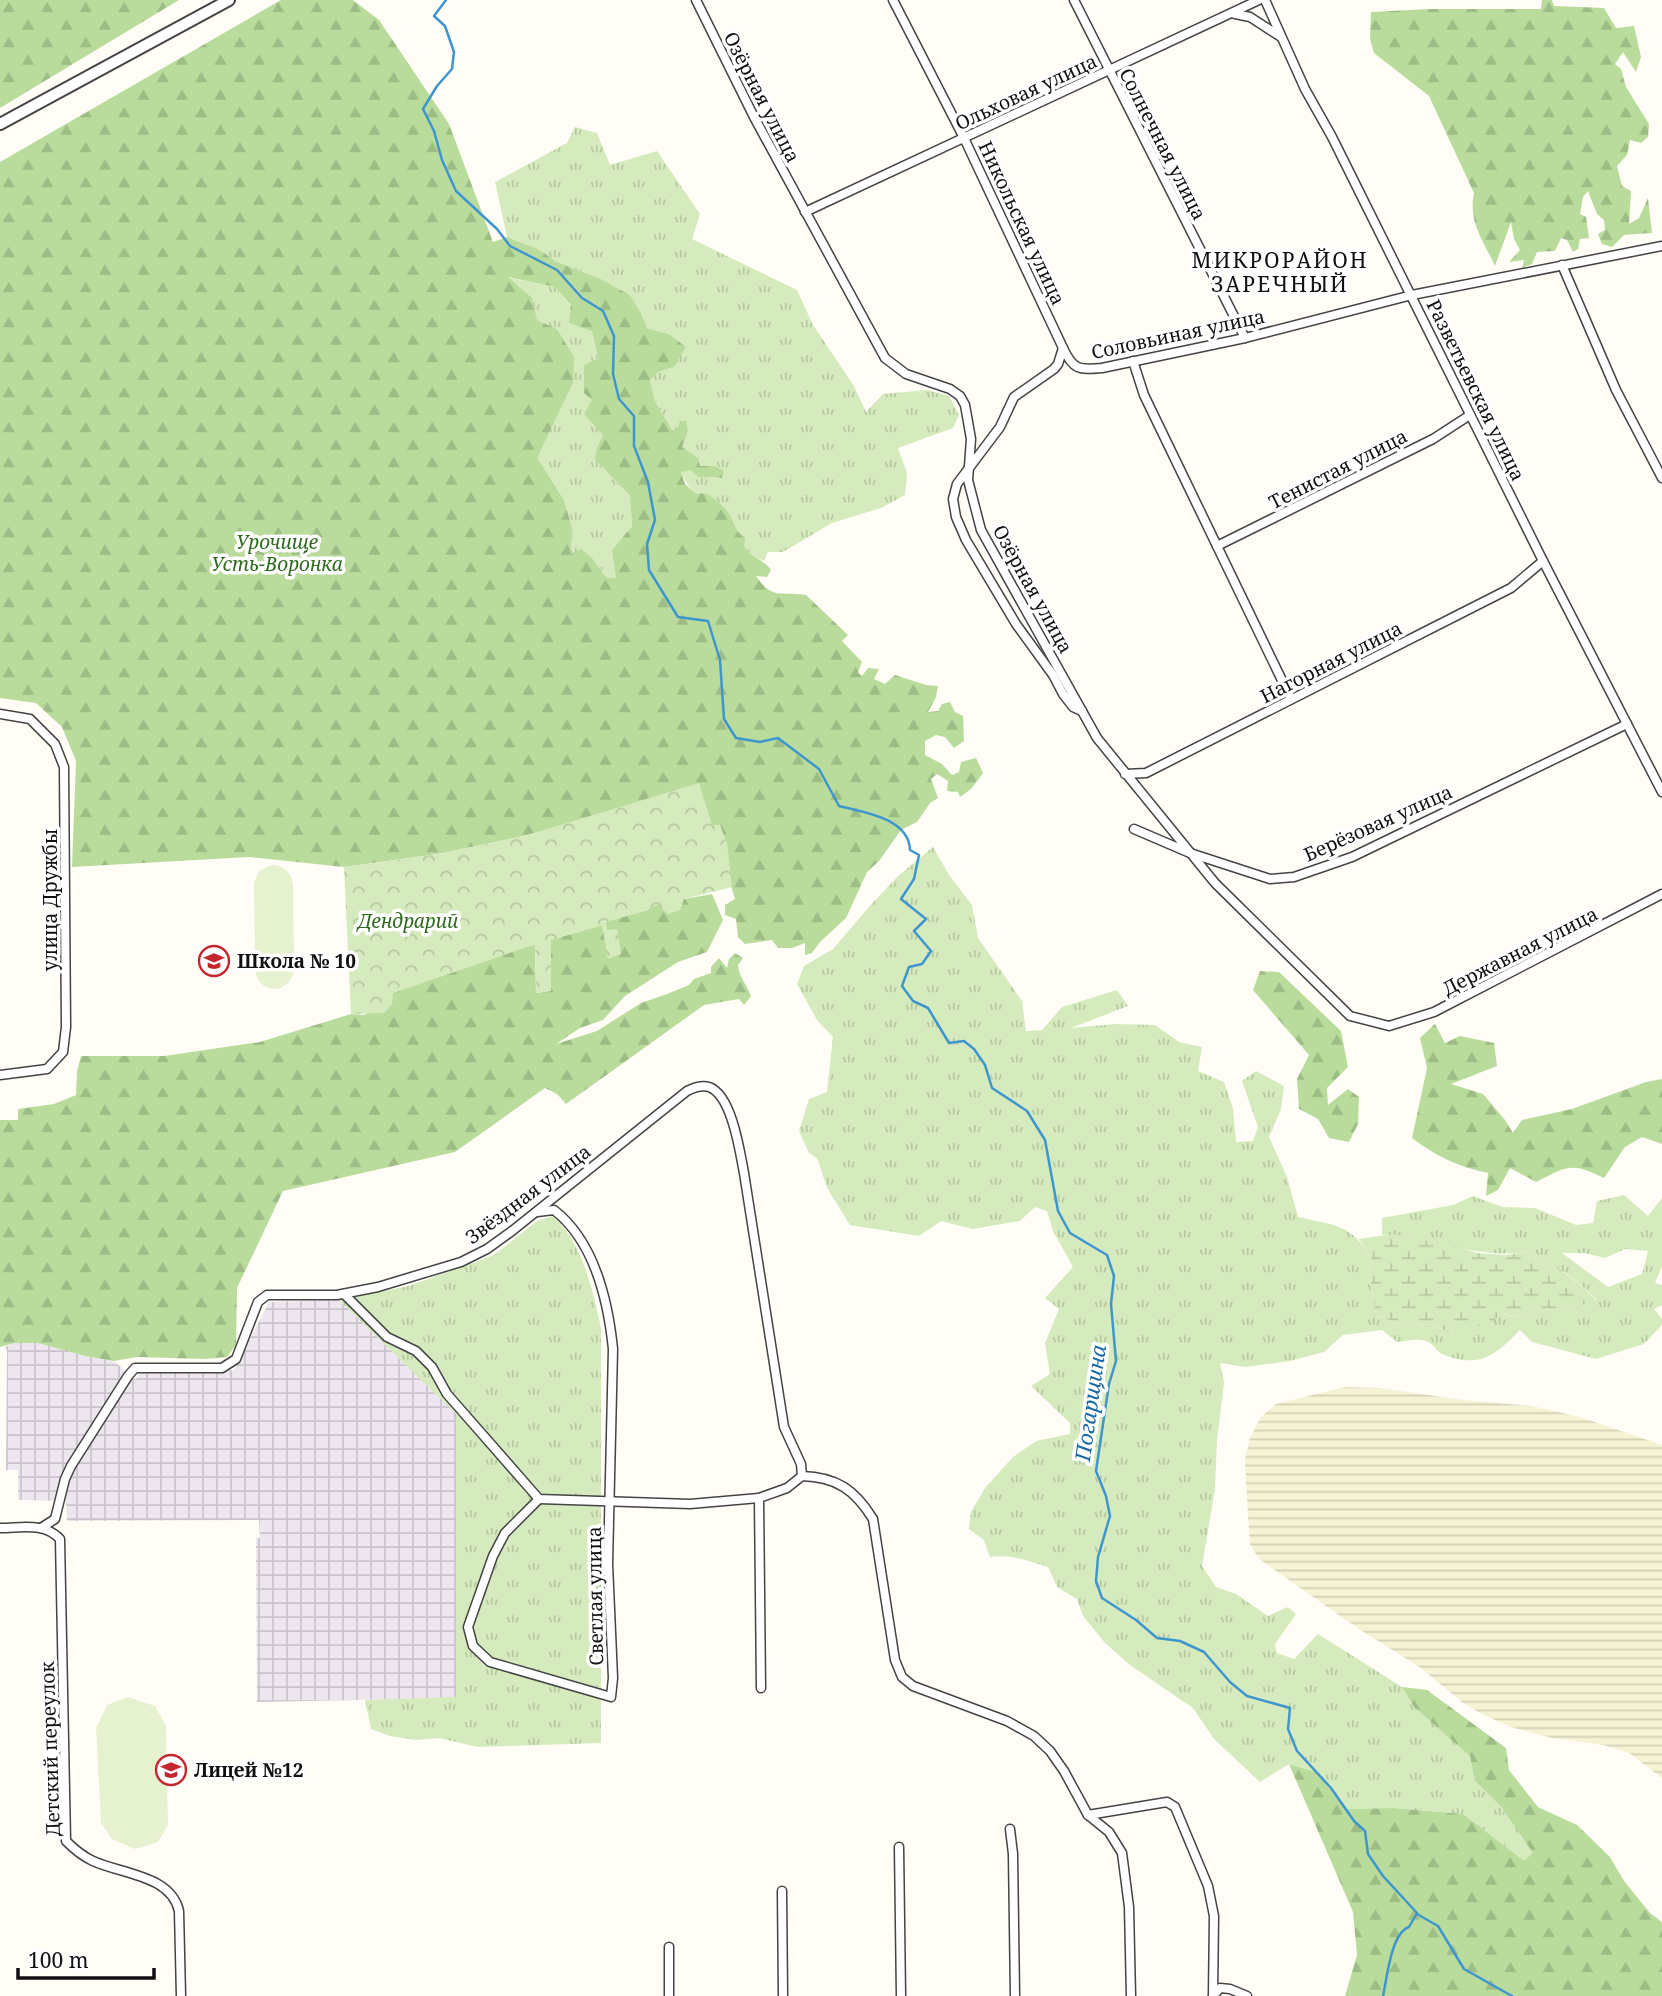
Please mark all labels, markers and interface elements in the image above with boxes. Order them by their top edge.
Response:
street label: Озёрная улица [718,27,806,167]
street label: Ольховая улица [951,48,1101,136]
street label: Солнечная улица [1113,64,1213,224]
street label: Никольская улица [973,137,1071,309]
district label: МИКРОРАЙОН ЗАРЕЧНЫЙ [1192,246,1368,298]
street label: Разветьевская улица [1421,295,1531,485]
street label: Соловьиная улица [1089,303,1267,365]
street label: Тенистая улица [1264,423,1412,515]
street label: Озёрная улица [987,520,1079,658]
park label: Урочище Усть-Воронка [211,529,343,577]
street label: Нагорная улица [1256,615,1406,709]
street label: Берёзовая улица [1300,779,1456,867]
street label: улица Дружбы [37,829,63,971]
street label: Державная улица [1438,901,1602,1001]
park label: Дендрарий [356,908,458,934]
school or university icon: Школа № 10 [197,944,231,978]
place label: Школа № 10 [237,948,356,974]
street label: Звёздная улица [460,1138,596,1250]
water label: Погарщина [1068,1343,1112,1464]
street label: Светлая улица [581,1526,609,1666]
street label: Детский переулок [34,1660,66,1837]
school or university icon: Лицей №12 [154,1753,188,1787]
place label: Лицей №12 [194,1757,303,1783]
scale bar [18,1937,154,1981]
text: 100 m [28,1946,89,1974]

